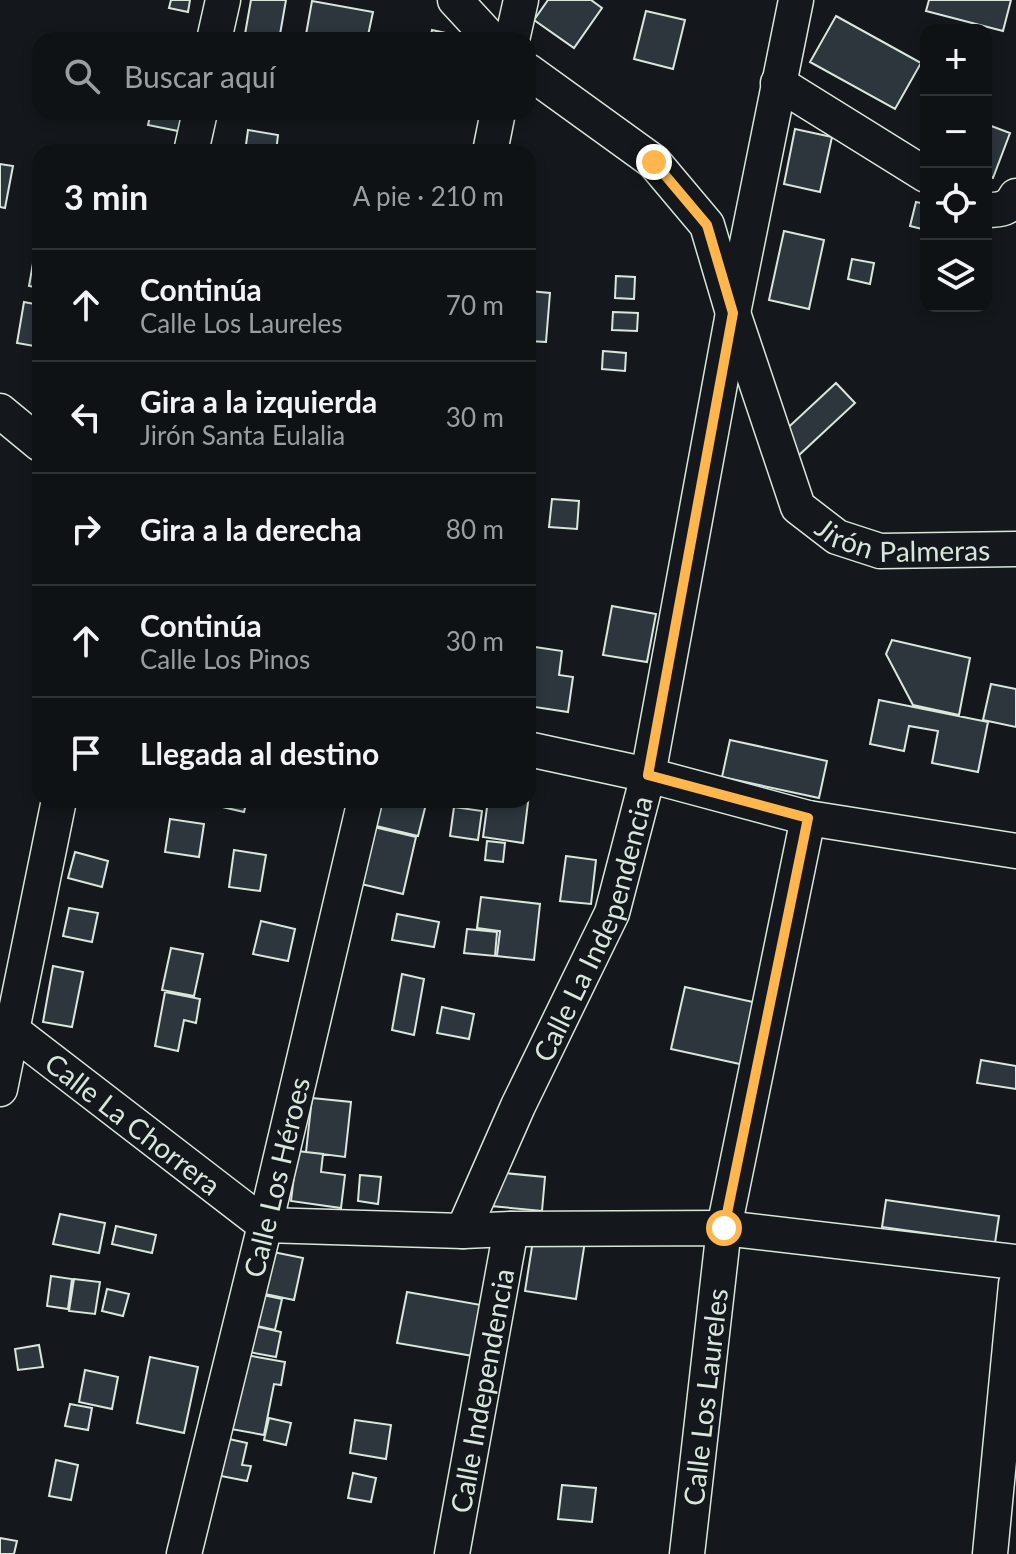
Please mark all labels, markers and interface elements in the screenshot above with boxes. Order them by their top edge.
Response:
map controls [920,24,992,312]
button: + [920,24,992,96]
search box [32,32,536,120]
icon: search [60,54,104,98]
text: Buscar aquí [124,58,276,94]
button: − [920,96,992,168]
route end [636,144,672,180]
button: locate [920,168,992,240]
text: 3 min [64,176,148,217]
text: A pie · 210 m [353,180,504,212]
button: layers [920,240,992,312]
text: Continúa [140,271,262,307]
icon: ahead [64,283,108,327]
text: 70 m [446,289,504,321]
text: Calle Los Laureles [140,307,343,339]
text: Gira a la izquierda [140,383,377,419]
icon: left [64,395,108,439]
text: 30 m [446,401,504,433]
text: Jirón Santa Eulalia [140,419,345,451]
icon: right [64,507,108,551]
street label: Jirón Palmeras [809,510,990,568]
text: Gira a la derecha [140,511,362,547]
text: 80 m [446,513,504,545]
text: Continúa [140,607,262,643]
icon: ahead [64,619,108,663]
text: 30 m [446,625,504,657]
text: Calle Los Pinos [140,643,310,675]
icon: arrive [64,731,108,775]
text: Llegada al destino [140,735,379,771]
street label: Calle La Independencia [525,792,659,1067]
street label: Calle La Chorrera [39,1045,228,1202]
street label: Calle Los Héroes [236,1074,316,1281]
route start [706,1210,742,1246]
street label: Calle Independencia [443,1266,521,1516]
street label: Calle Los Laureles [676,1287,734,1507]

